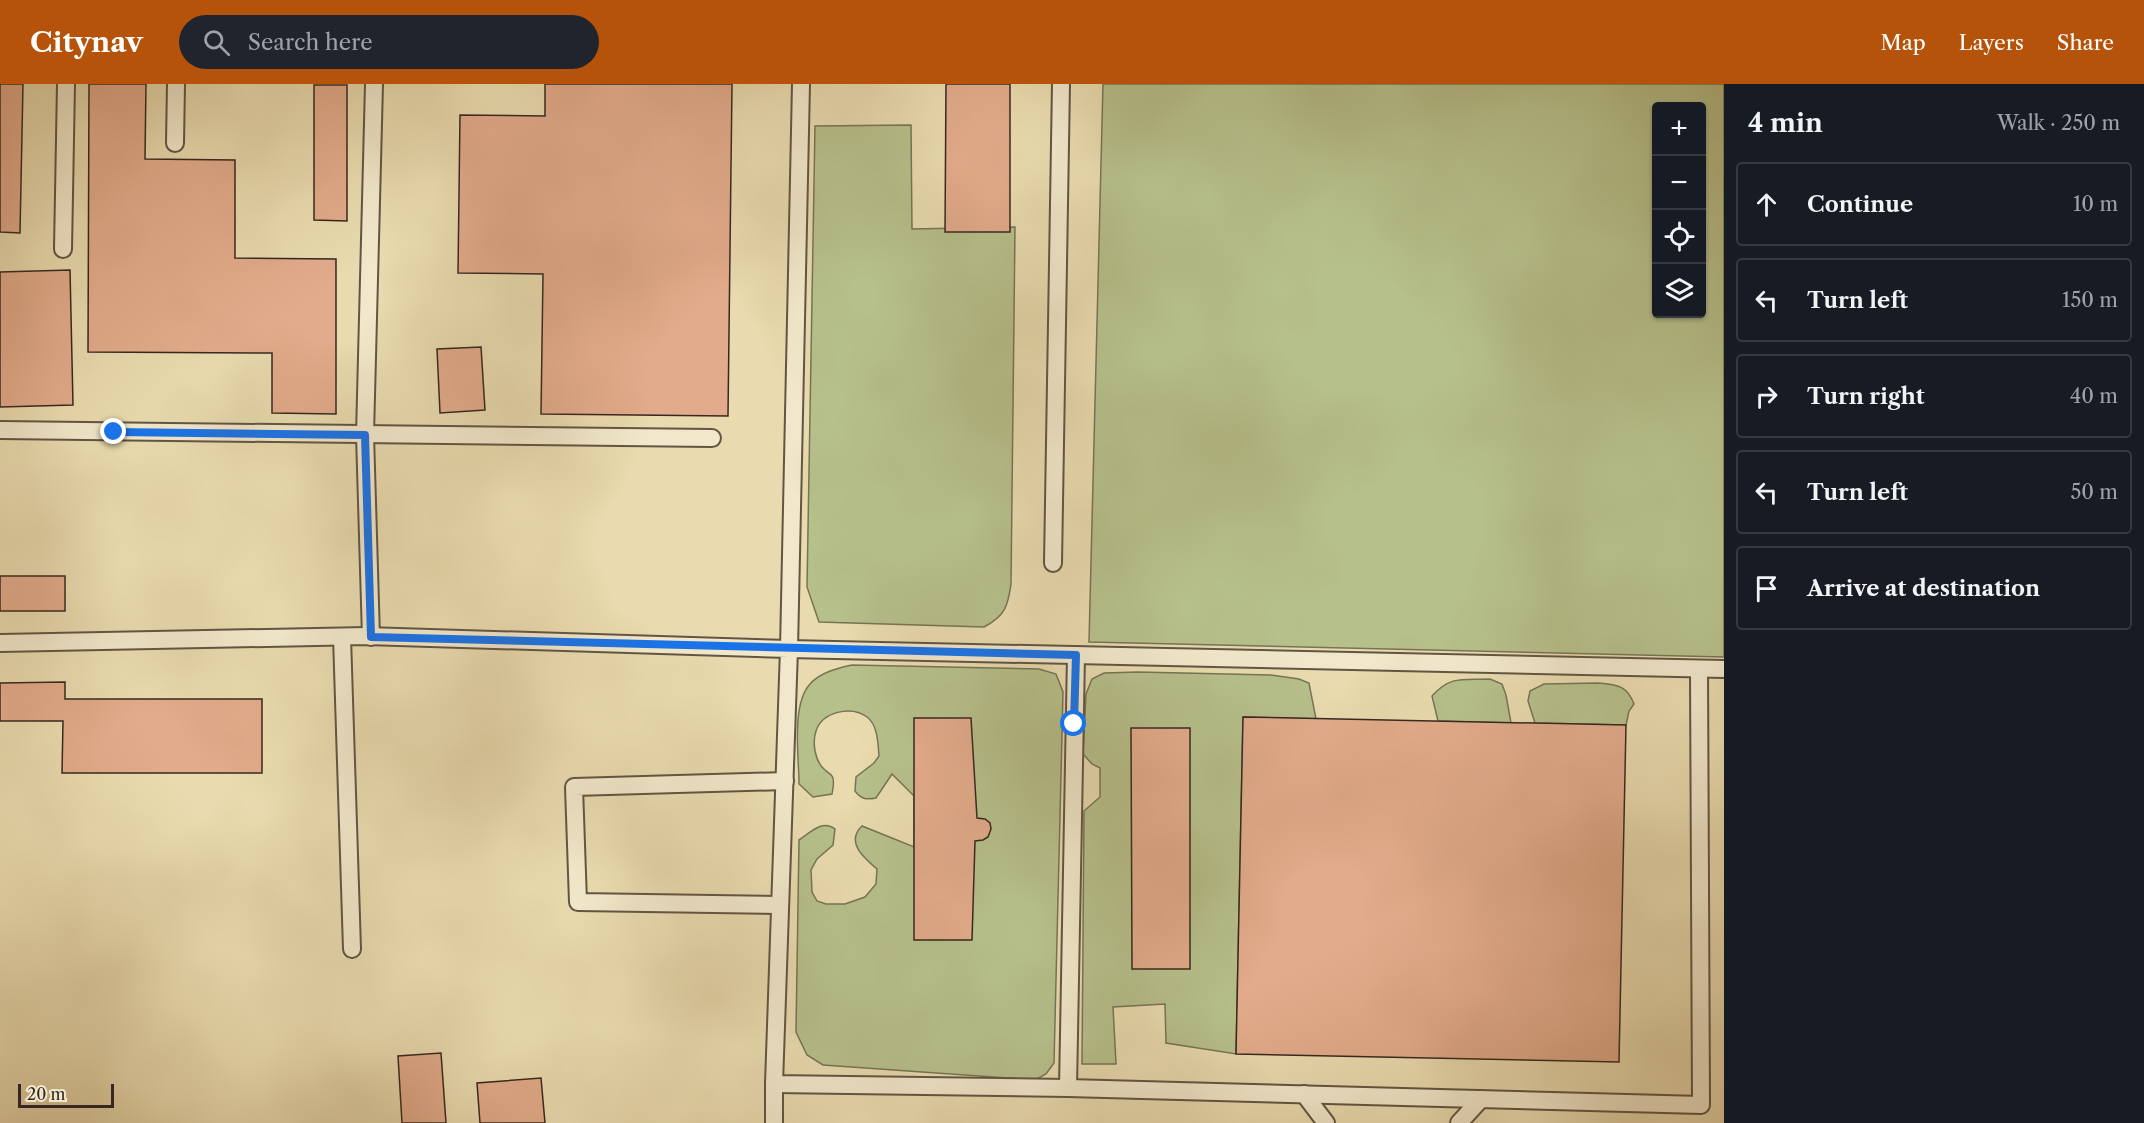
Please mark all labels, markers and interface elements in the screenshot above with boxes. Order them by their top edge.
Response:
search box [179,15,599,69]
text: Citynav [30,25,143,59]
icon: search [200,26,233,59]
text: Search here [248,29,372,56]
text: Map [1881,30,1926,55]
text: Layers [1959,30,2024,55]
text: Share [2057,30,2114,55]
map controls [1652,102,1706,318]
button: + [1652,102,1706,156]
text: 4 min [1748,107,1823,139]
text: Walk · 250 m [1997,111,2120,135]
button: − [1652,156,1706,210]
icon: ahead [1750,188,1783,221]
text: Continue [1807,191,1913,218]
text: 10 m [2073,192,2118,216]
button: locate [1652,210,1706,264]
button: layers [1652,264,1706,318]
icon: left [1750,284,1783,317]
text: Turn left [1807,287,1908,314]
text: 150 m [2062,288,2118,312]
icon: right [1750,380,1783,413]
text: Turn right [1807,383,1925,410]
text: 40 m [2070,384,2118,408]
route end [100,418,126,444]
icon: left [1750,476,1783,509]
text: Turn left [1807,479,1908,506]
text: 50 m [2071,480,2118,504]
icon: arrive [1750,572,1783,605]
text: Arrive at destination [1807,575,2040,602]
route start [1060,710,1086,736]
scale bar [18,1081,114,1108]
text: 20 m [27,1084,66,1104]

